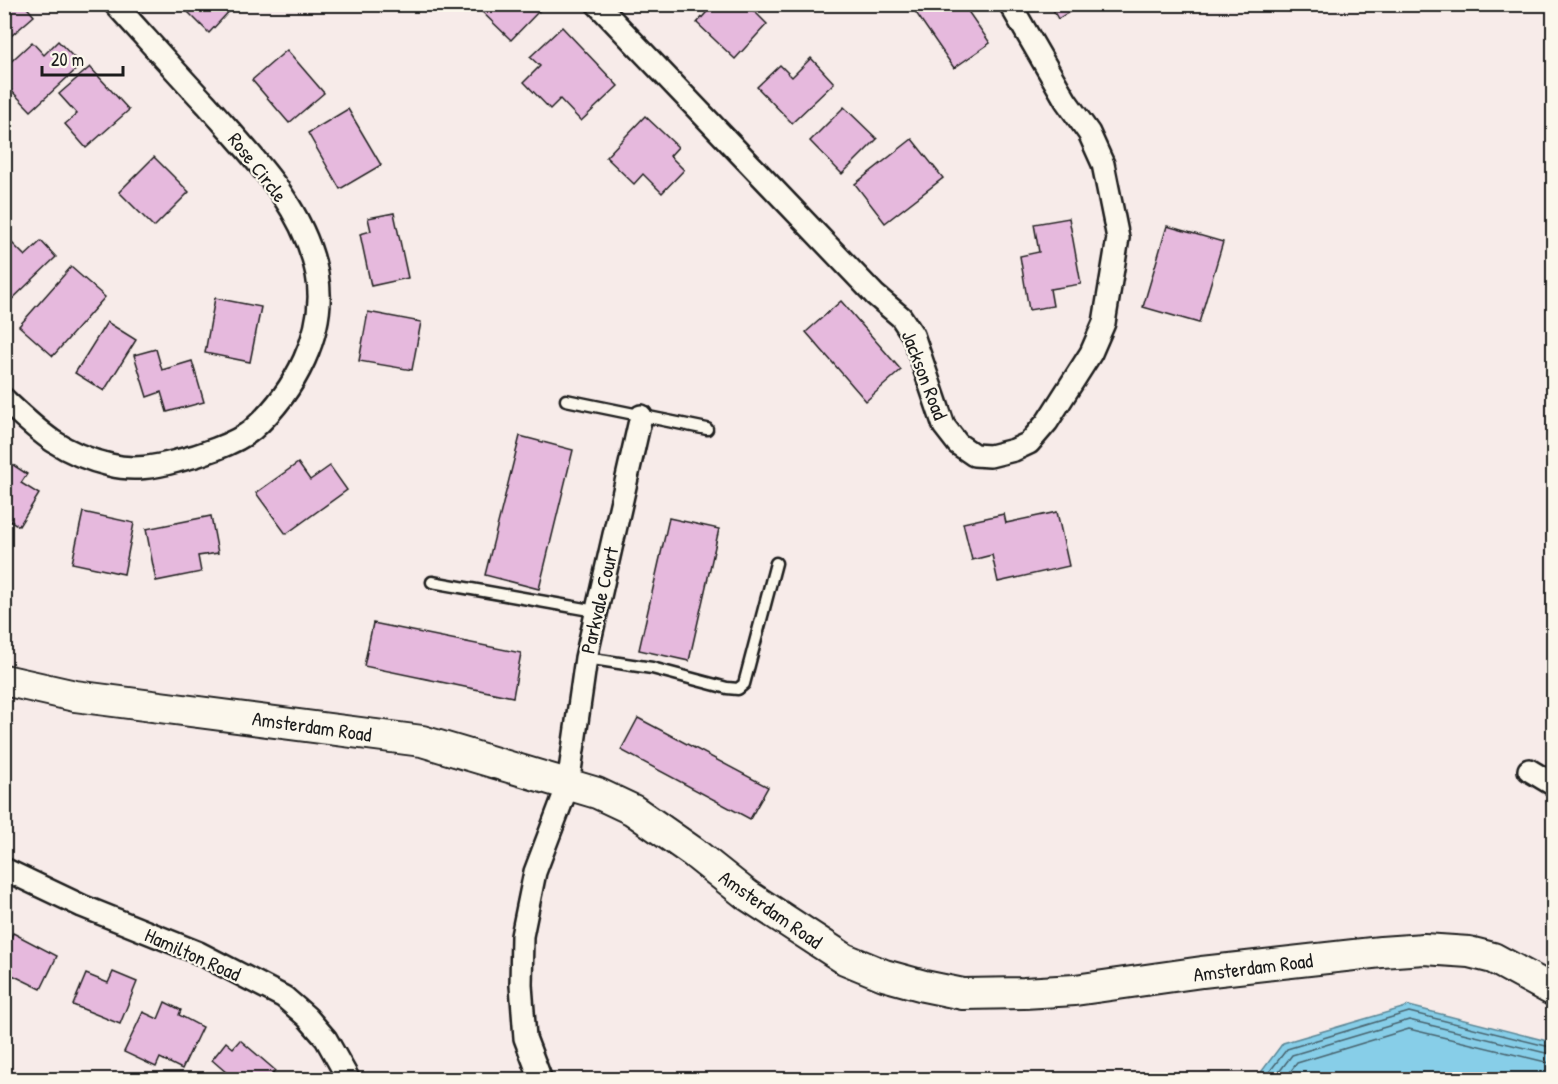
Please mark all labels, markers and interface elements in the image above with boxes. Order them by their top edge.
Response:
scale bar [42,39,123,77]
text: 20 m [51,47,84,72]
street label: Rose Circle [222,127,294,207]
street label: Jackson Road [896,327,954,424]
street label: Parkvale Court [574,543,625,656]
street label: Amsterdam Road [251,704,374,748]
street label: Amsterdam Road [714,863,828,955]
street label: Hamilton Road [141,921,245,987]
street label: Amsterdam Road [1192,946,1314,988]

